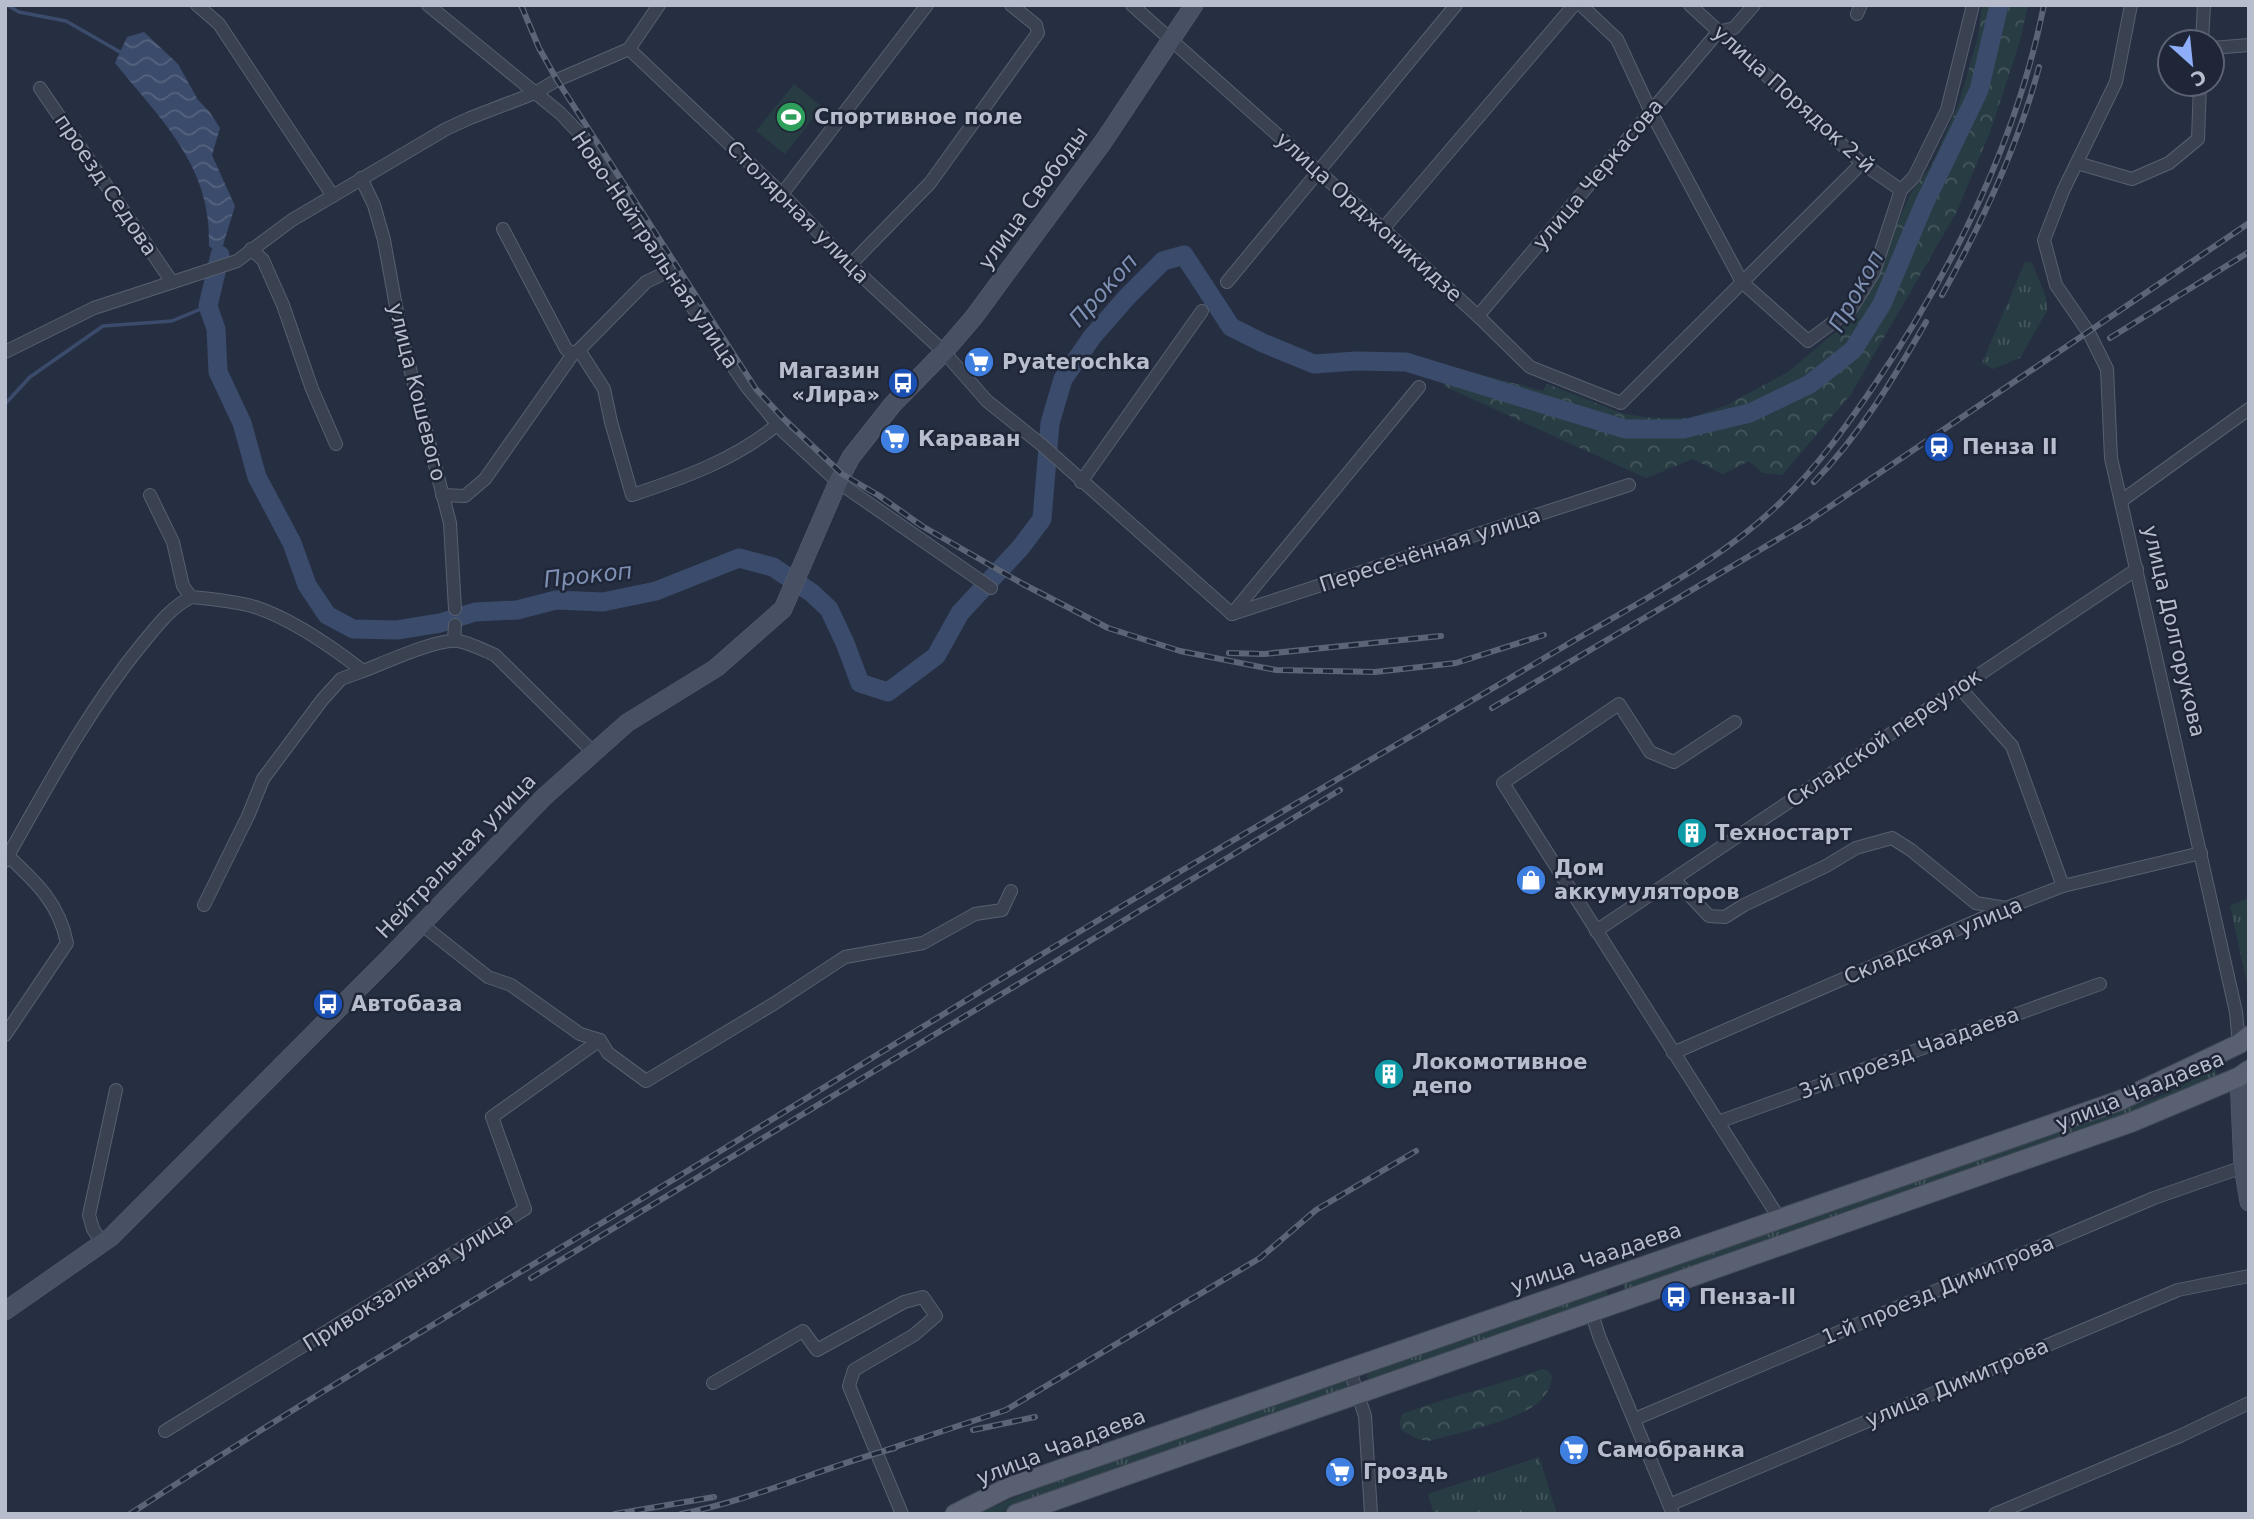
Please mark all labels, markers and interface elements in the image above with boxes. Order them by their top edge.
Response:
street label: улица Порядок 2-й [1708,20,1880,178]
north arrow [2156,28,2226,98]
text: С [2188,65,2210,91]
street label: улица Черкасова [1528,94,1668,254]
sports icon: Спортивное поле [774,100,808,134]
place label: Спортивное поле [814,105,1023,129]
street label: проезд Седова [50,110,162,260]
street label: улица Свободы [973,122,1093,274]
street label: Ново-Нейтральная улица [567,127,743,373]
street label: улица Орджоникидзе [1271,127,1467,307]
street label: Столярная улица [722,136,874,288]
water label: Прокоп [1823,246,1889,336]
water label: Прокоп [1064,248,1142,332]
street label: улица Кошевого [383,301,451,483]
supermarket icon: Pyaterochka [962,345,996,379]
place label: Pyaterochka [1002,350,1150,374]
place label: Магазин «Лира» [778,359,880,407]
bus stop icon: Магазин «Лира» [886,366,920,400]
supermarket icon: Караван [878,422,912,456]
place label: Караван [918,427,1021,451]
station icon: Пенза II [1922,430,1956,464]
place label: Пенза II [1962,435,2058,459]
street label: Пересечённая улица [1316,503,1544,597]
street label: улица Долгорукова [2138,523,2210,739]
water label: Прокоп [542,557,634,593]
street label: Складской переулок [1782,664,1986,812]
street label: Нейтральная улица [371,769,541,943]
building icon: Техностарт [1675,816,1709,850]
place label: Техностарт [1715,821,1853,845]
place label: Дом аккумуляторов [1554,856,1739,904]
shop icon: Дом аккумуляторов [1514,863,1548,897]
street label: Складская улица [1840,893,2026,989]
bus stop icon: Автобаза [311,987,345,1021]
place label: Автобаза [351,992,462,1016]
street label: 3-й проезд Чаадаева [1796,1002,2022,1104]
street label: улица Чаадаева [2053,1046,2227,1136]
place label: Локомотивное депо [1412,1050,1588,1098]
building icon: Локомотивное депо [1372,1057,1406,1091]
street label: Привокзальная улица [299,1207,517,1357]
street label: улица Чаадаева [1507,1218,1685,1298]
street label: 1-й проезд Димитрова [1818,1230,2058,1350]
bus stop icon: Пенза-II [1659,1280,1693,1314]
place label: Пенза-II [1699,1285,1796,1309]
street label: улица Димитрова [1862,1334,2052,1432]
street label: улица Чаадаева [973,1404,1149,1490]
supermarket icon: Самобранка [1557,1433,1591,1467]
place label: Самобранка [1597,1438,1745,1462]
supermarket icon: Гроздь [1323,1455,1357,1489]
place label: Гроздь [1363,1460,1448,1484]

